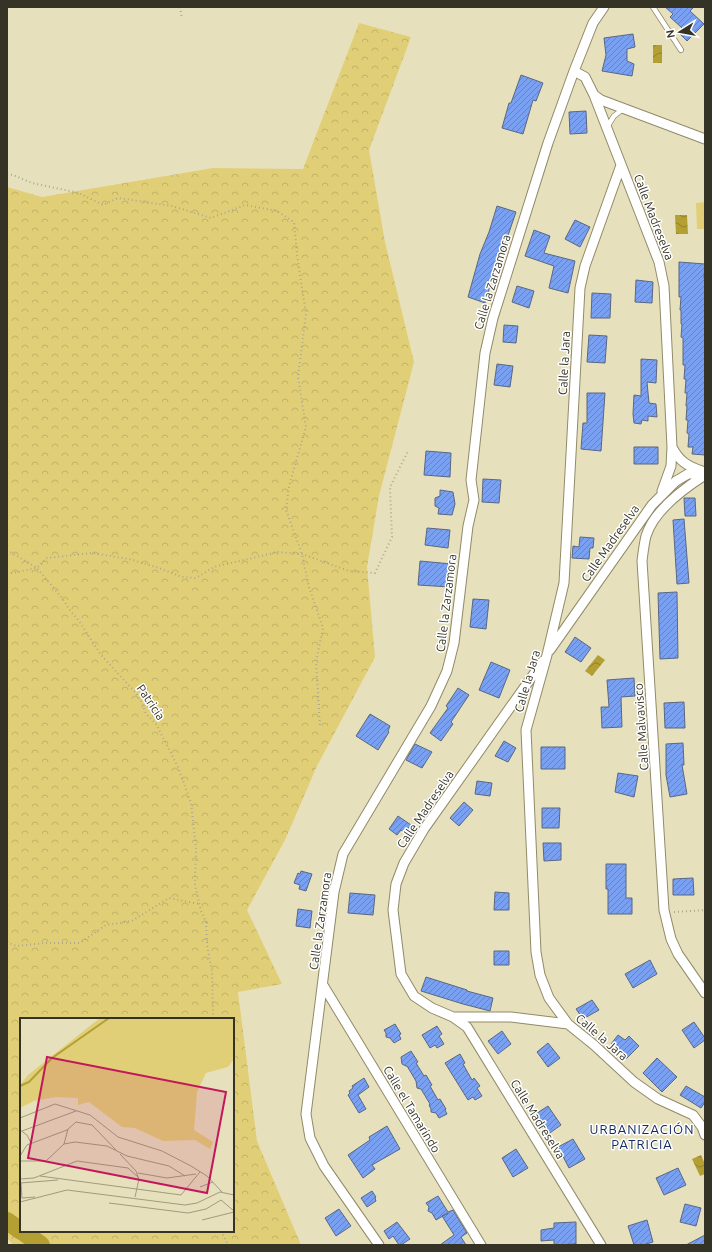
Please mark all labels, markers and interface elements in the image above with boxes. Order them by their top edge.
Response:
north arrow [660,12,700,52]
text: N [664,29,677,39]
street label: Calle Madreselva [632,172,676,262]
street label: Calle la Zarzamora [471,233,513,331]
street label: Calle la Jara [556,331,572,395]
street label: Calle Madreselva [579,502,641,584]
street label: Calle la Zarzamora [434,553,458,653]
street label: Calle la Jara [512,648,542,714]
street label: Patricia [134,682,168,722]
street label: Calle Malvavisco [631,683,651,771]
street label: Calle Madreselva [394,768,456,850]
street label: Calle la Zarzamora [307,871,333,971]
street label: Calle la Jara [574,1011,630,1063]
inset map [20,1018,234,1232]
street label: Calle el Tamarindo [381,1063,443,1155]
street label: Calle Madreselva [508,1077,568,1161]
district label: URBANIZACIÓN PATRICIA [590,1122,694,1151]

